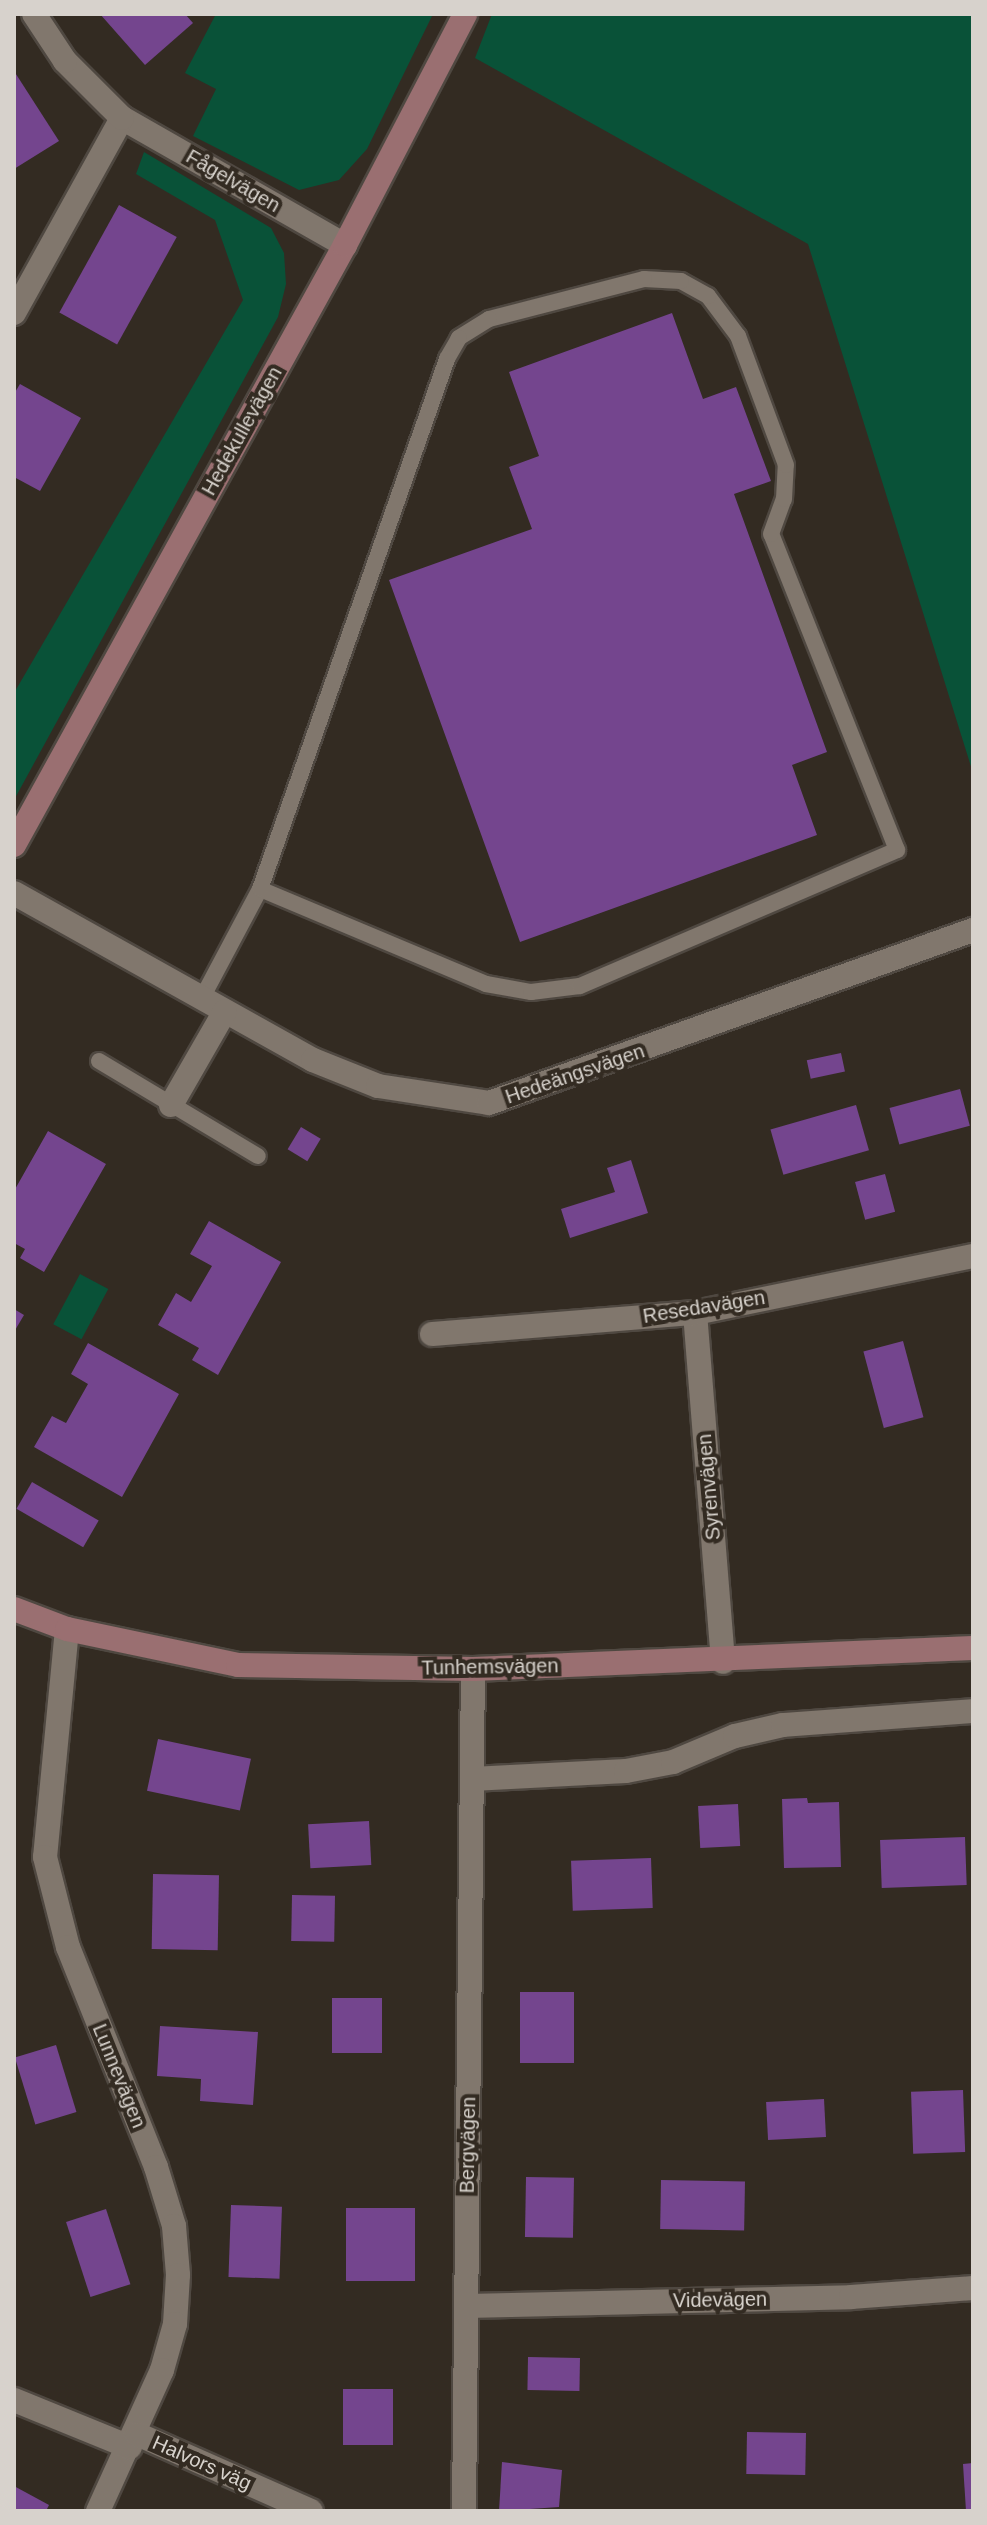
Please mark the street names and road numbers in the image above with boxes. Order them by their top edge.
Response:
street label: Fågelvägen [182,144,284,218]
street label: Hedekullevägen [197,362,287,500]
street label: Hedeängsvägen [502,1039,648,1109]
street label: Resedavägen [641,1285,767,1329]
street label: Syrenvägen [692,1433,726,1541]
street label: Tunhemsvägen [421,1654,559,1680]
street label: Lunnevägen [87,2020,151,2132]
street label: Bergvägen [455,2096,481,2194]
street label: Videvägen [673,2287,767,2313]
street label: Halvors väg [149,2431,255,2495]

